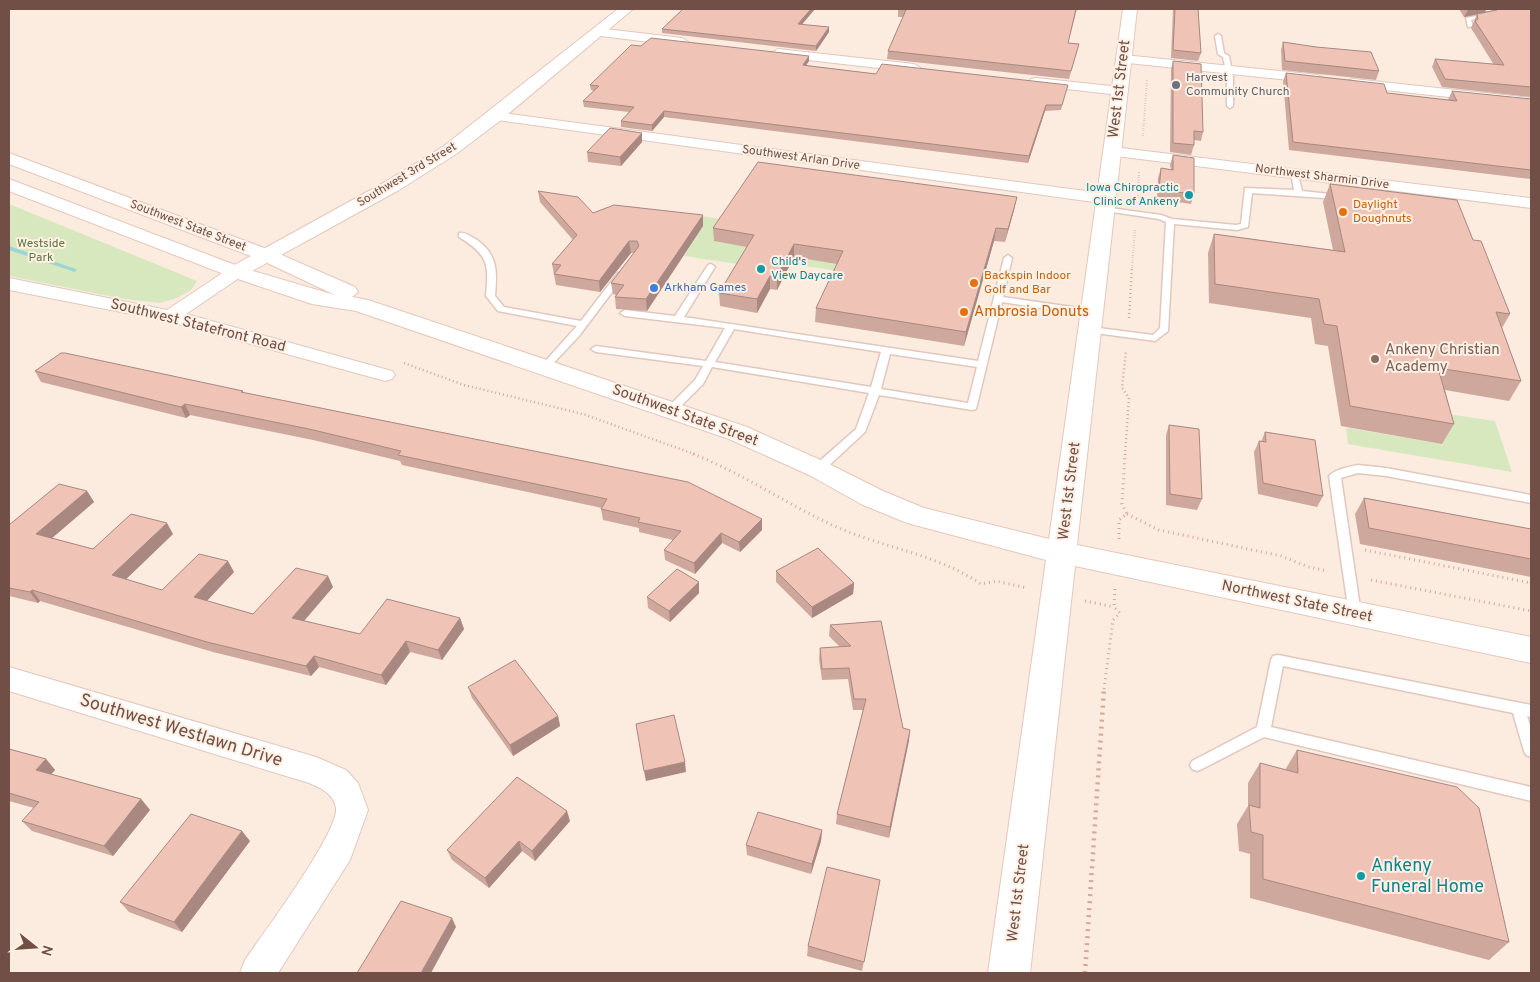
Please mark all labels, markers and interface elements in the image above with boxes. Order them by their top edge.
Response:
street label: West 1st Street [1105,39,1135,139]
place label: Harvest Community Church [1186,70,1290,100]
marker: Harvest Community Church [1170,79,1182,91]
street label: Southwest 3rd Street [354,139,460,211]
street label: Southwest Arlan Drive [741,142,861,174]
street label: Northwest Sharmin Drive [1254,161,1390,193]
place label: Iowa Chiropractic Clinic of Ankeny [1086,180,1179,210]
marker: Iowa Chiropractic Clinic of Ankeny [1183,189,1195,201]
street label: Southwest State Street [128,196,248,256]
place label: Daylight Doughnuts [1353,197,1412,227]
marker: Daylight Doughnuts [1337,206,1349,218]
park label: Westside Park [17,236,65,266]
place label: Child's View Daycare [771,254,843,284]
marker: Child's View Daycare [755,263,767,275]
place label: Backspin Indoor Golf and Bar [984,268,1071,298]
marker: Backspin Indoor Golf and Bar [968,277,980,289]
place label: Arkham Games [664,280,746,296]
marker: Arkham Games [648,282,660,294]
street label: Southwest Statefront Road [108,295,288,357]
place label: Ambrosia Donuts [974,303,1089,322]
marker: Ambrosia Donuts [958,306,970,318]
place label: Ankeny Christian Academy [1385,341,1500,377]
marker: Ankeny Christian Academy [1369,353,1381,365]
street label: Southwest State Street [609,381,761,451]
street label: West 1st Street [1055,441,1085,541]
street label: Northwest State Street [1220,577,1374,627]
street label: Southwest Westlawn Drive [77,689,285,773]
street label: West 1st Street [1004,843,1034,943]
place label: Ankeny Funeral Home [1371,855,1484,899]
marker: Ankeny Funeral Home [1355,870,1367,882]
north arrow [10,922,60,972]
text: N [36,943,56,958]

